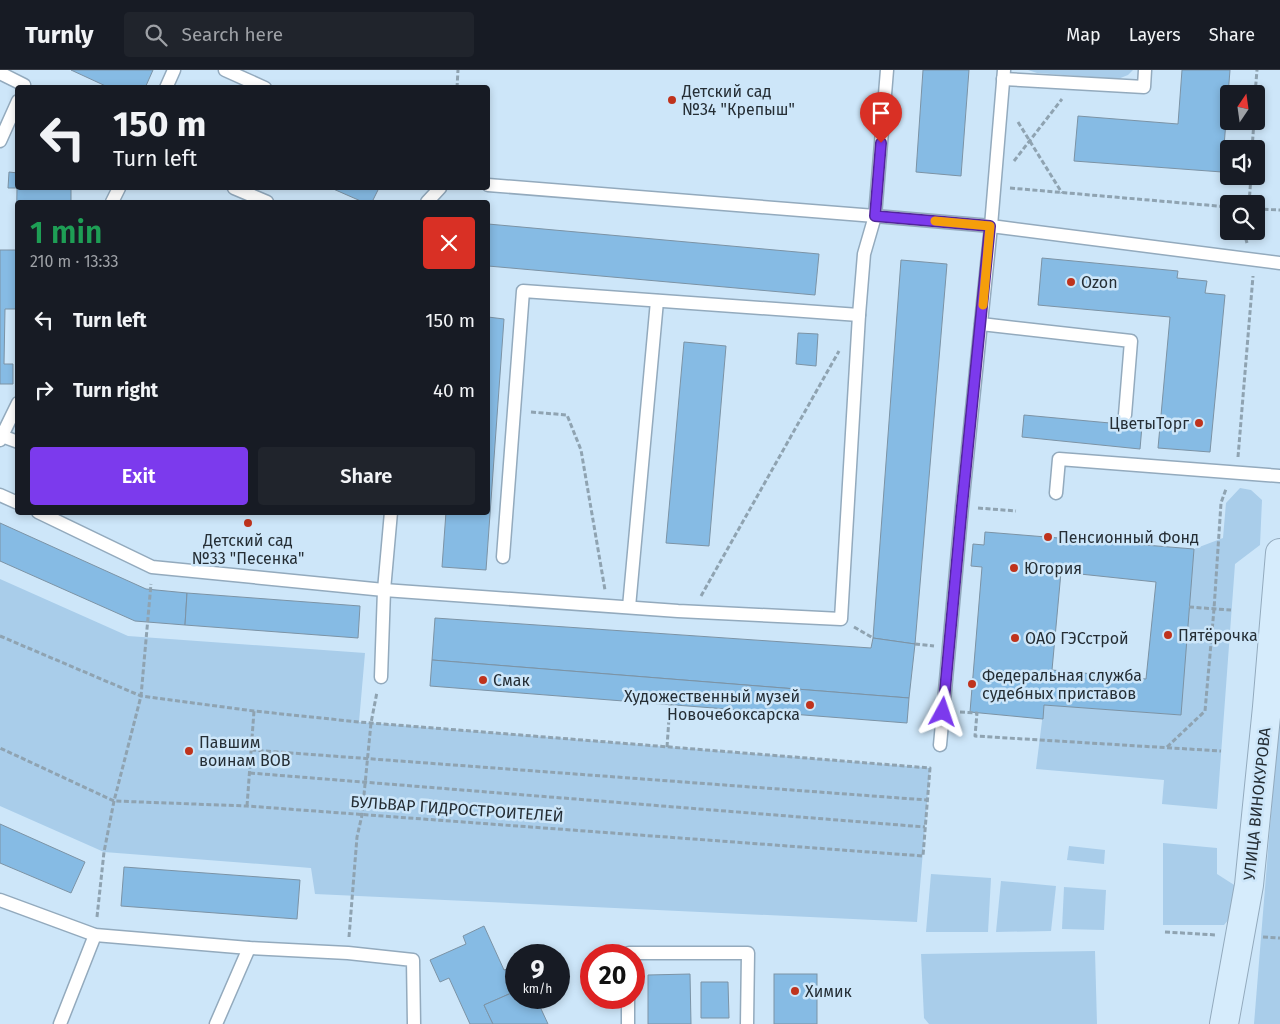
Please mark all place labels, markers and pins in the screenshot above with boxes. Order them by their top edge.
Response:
place label: Детский сад №34 "Крепыш" [681,82,795,119]
pin [860,92,902,143]
marker: Детский сад №34 "Крепыш" [666,94,678,106]
place label: Ozon [1081,273,1118,292]
marker: Ozon [1065,276,1077,288]
place label: ЦветыТорг [1109,414,1189,433]
marker: ЦветыТорг [1193,417,1205,429]
marker: Детский сад №33 "Песенка" [242,517,254,529]
place label: Пенсионный Фонд [1058,528,1199,547]
place label: Детский сад №33 "Песенка" [192,531,304,568]
marker: Пенсионный Фонд [1042,531,1054,543]
place label: Югория [1024,559,1082,578]
marker: Югория [1008,562,1020,574]
place label: Пятёрочка [1178,626,1258,645]
place label: ОАО ГЭСстрой [1025,629,1129,648]
marker: Пятёрочка [1162,629,1174,641]
marker: ОАО ГЭСстрой [1009,632,1021,644]
place label: Федеральная служба судебных приставов [982,666,1142,703]
place label: Смак [493,671,530,690]
marker: Смак [477,674,489,686]
marker: Федеральная служба судебных приставов [966,678,978,690]
place label: Художественный музей Новочебоксарска [624,687,800,724]
marker: Художественный музей Новочебоксарска [804,699,816,711]
place label: Павшим воинам ВОВ [199,733,291,770]
marker: Павшим воинам ВОВ [183,745,195,757]
place label: Химик [805,982,853,1001]
marker: Химик [789,985,801,997]

